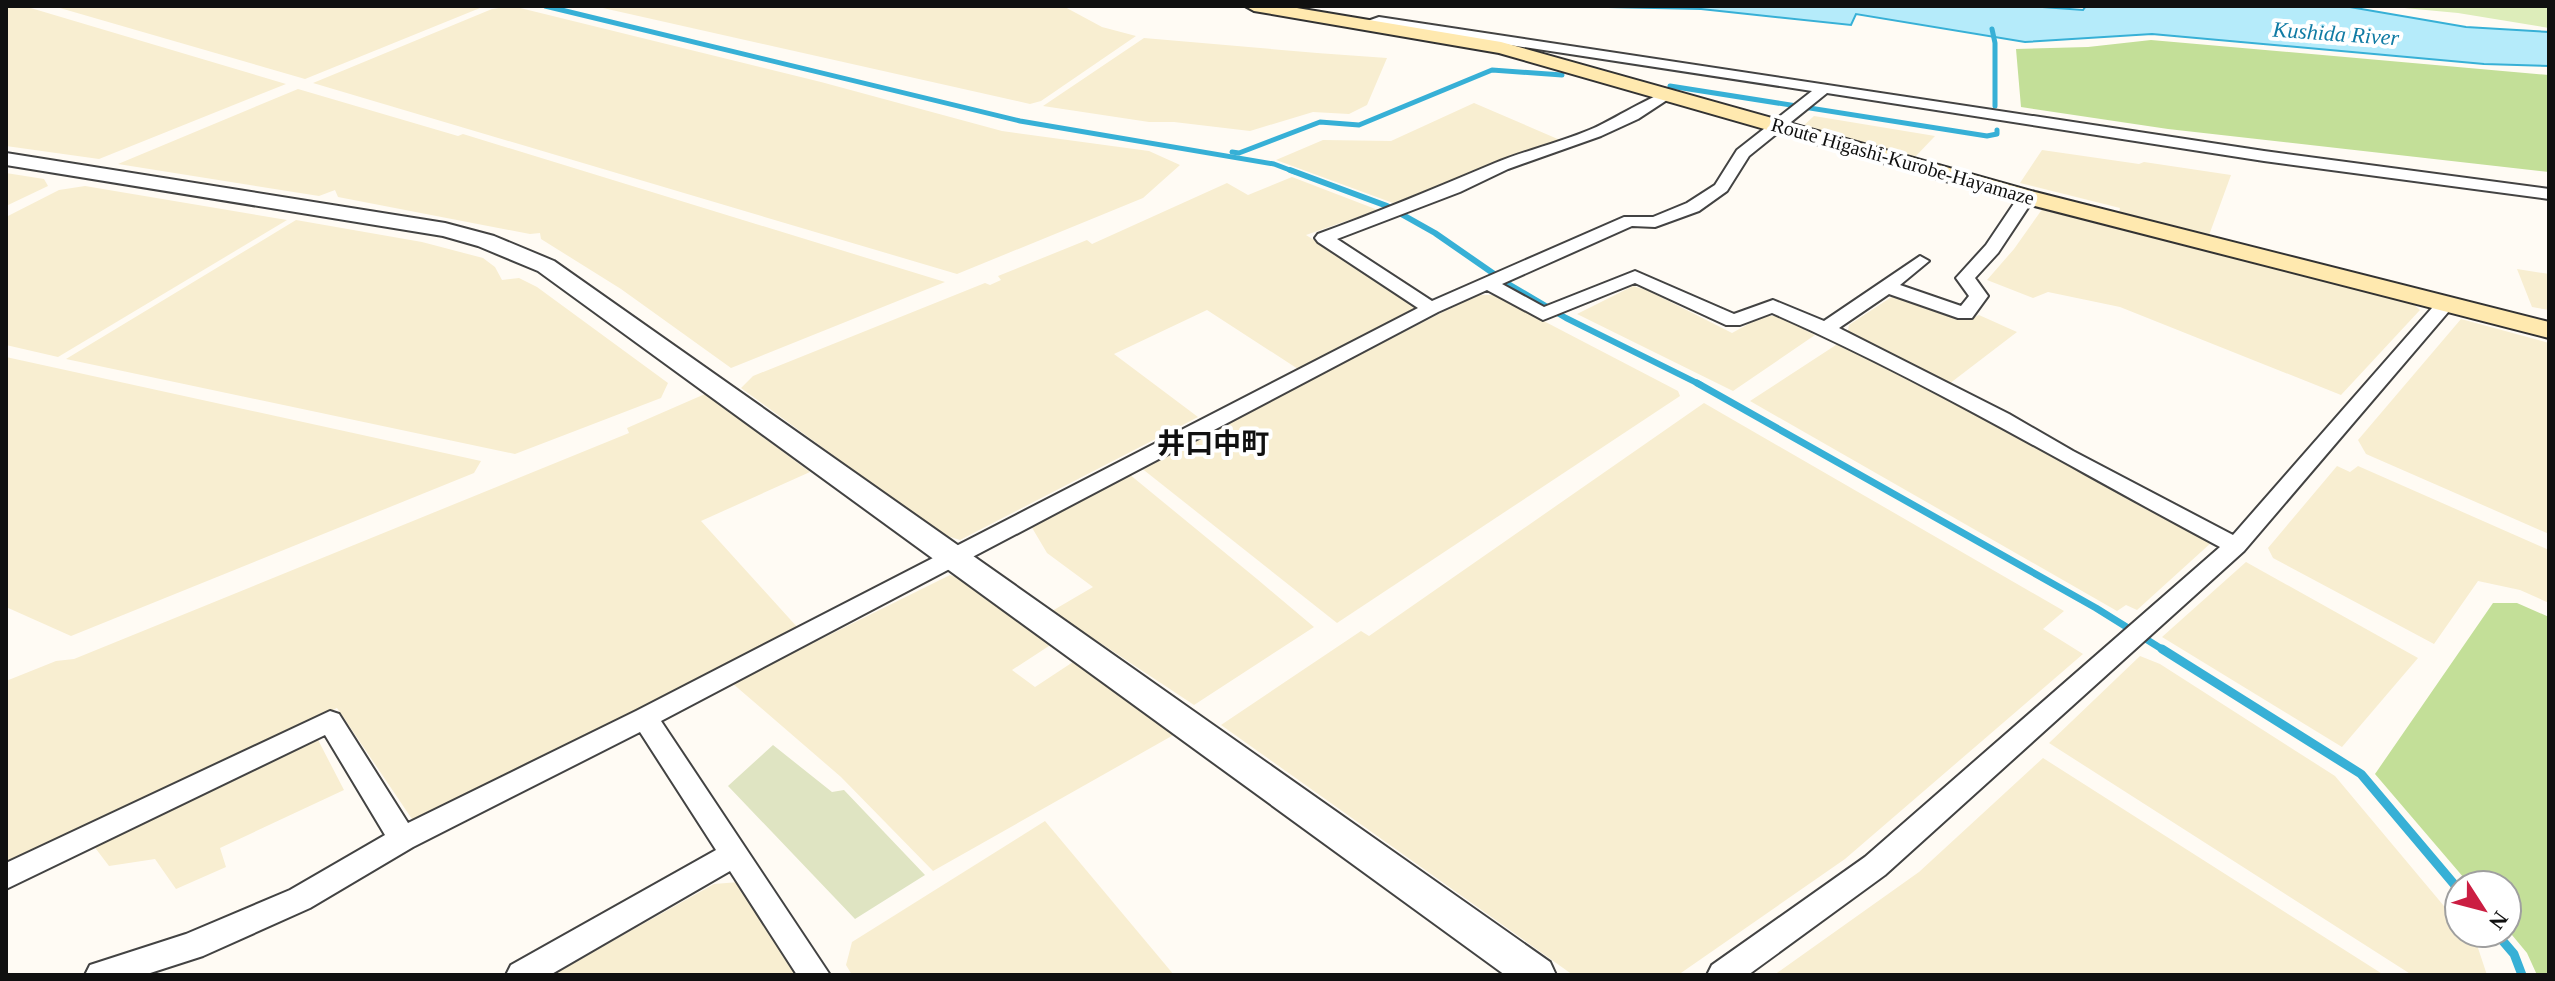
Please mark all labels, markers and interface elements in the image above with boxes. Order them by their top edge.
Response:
water label: Kushida River [2271,17,2400,50]
street label: Route Higashi-Kurobe-Hayamaze [1769,113,2037,210]
district label: 井口中町 [1157,428,1269,459]
north arrow [2443,869,2523,949]
text: N [2484,907,2514,934]

